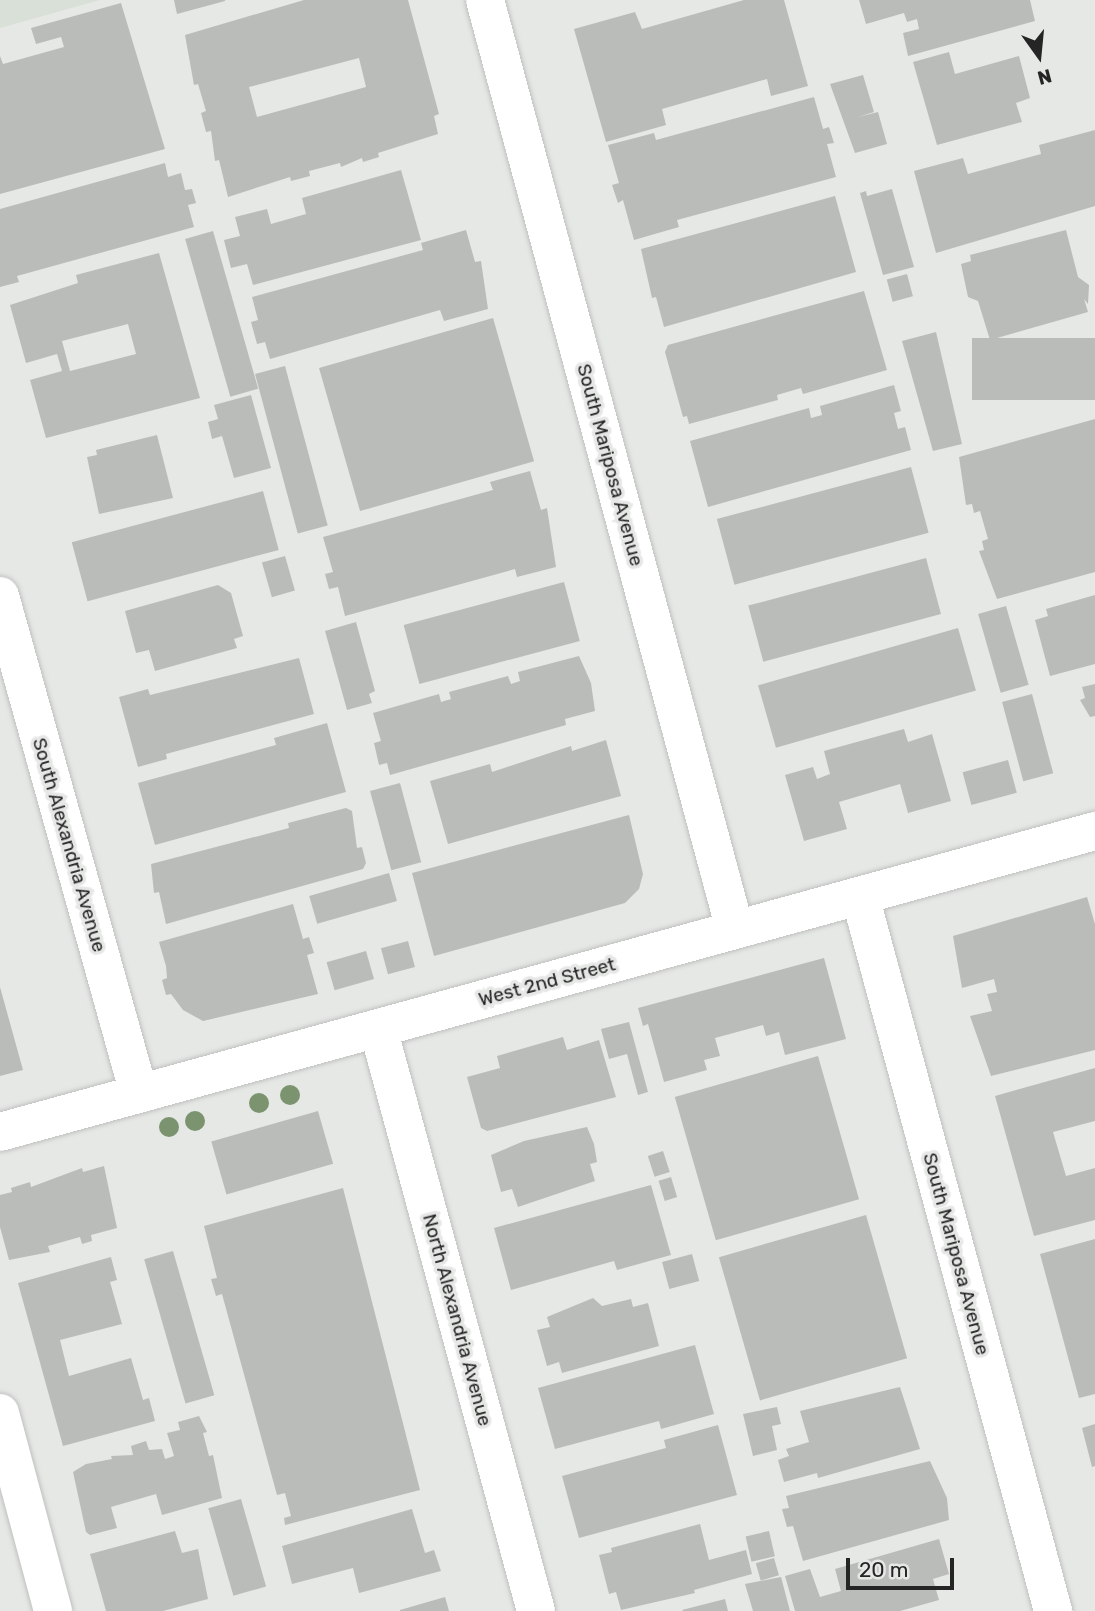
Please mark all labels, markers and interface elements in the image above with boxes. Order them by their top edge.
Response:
north arrow [1004,21,1074,91]
text: N [1035,64,1054,90]
street label: South Mariposa Avenue [572,361,648,569]
street label: South Alexandria Avenue [27,735,111,955]
street label: West 2nd Street [476,953,618,1011]
street label: South Mariposa Avenue [918,1150,994,1358]
street label: North Alexandria Avenue [418,1211,496,1429]
scale bar [850,1544,958,1588]
text: 20 m [859,1557,908,1582]

